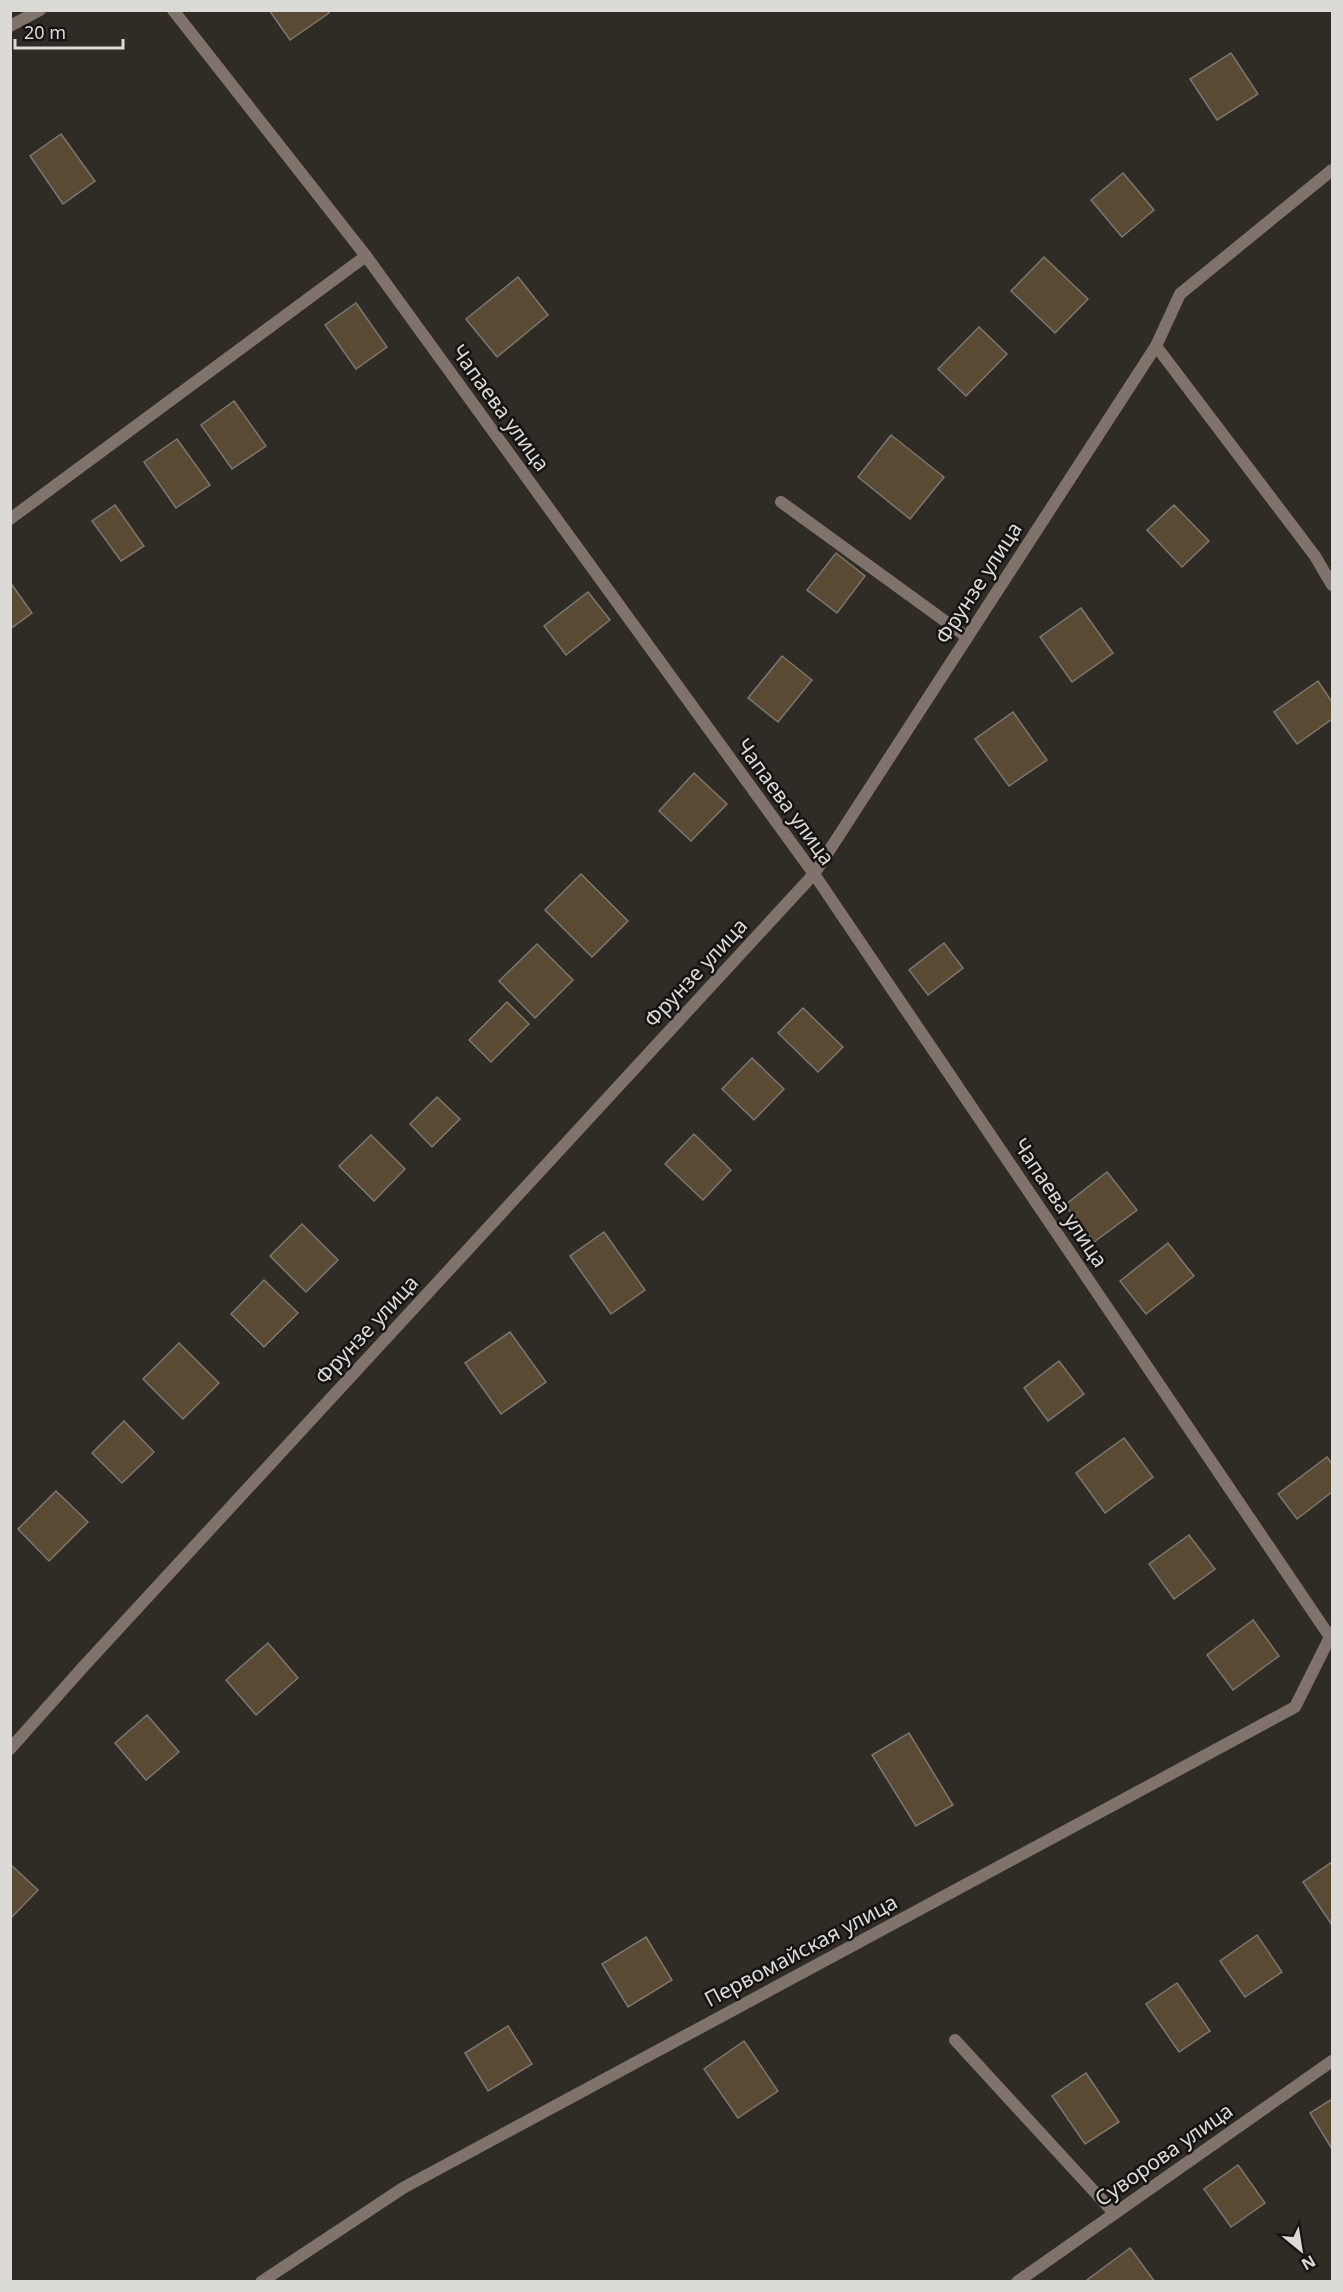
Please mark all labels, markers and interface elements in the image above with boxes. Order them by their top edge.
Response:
scale bar [15,12,123,50]
text: 20 m [24,20,66,44]
street label: Чапаева улица [445,338,556,476]
street label: Фрунзе улица [928,516,1028,649]
street label: Чапаева улица [730,732,841,870]
street label: Фрунзе улица [637,912,753,1033]
street label: Чапаева улица [1007,1132,1114,1273]
street label: Фрунзе улица [308,1269,424,1390]
street label: Первомайская улица [699,1887,902,2013]
street label: Суворова улица [1089,2096,1238,2212]
north arrow [1271,2220,1331,2280]
text: N [1297,2250,1320,2276]

